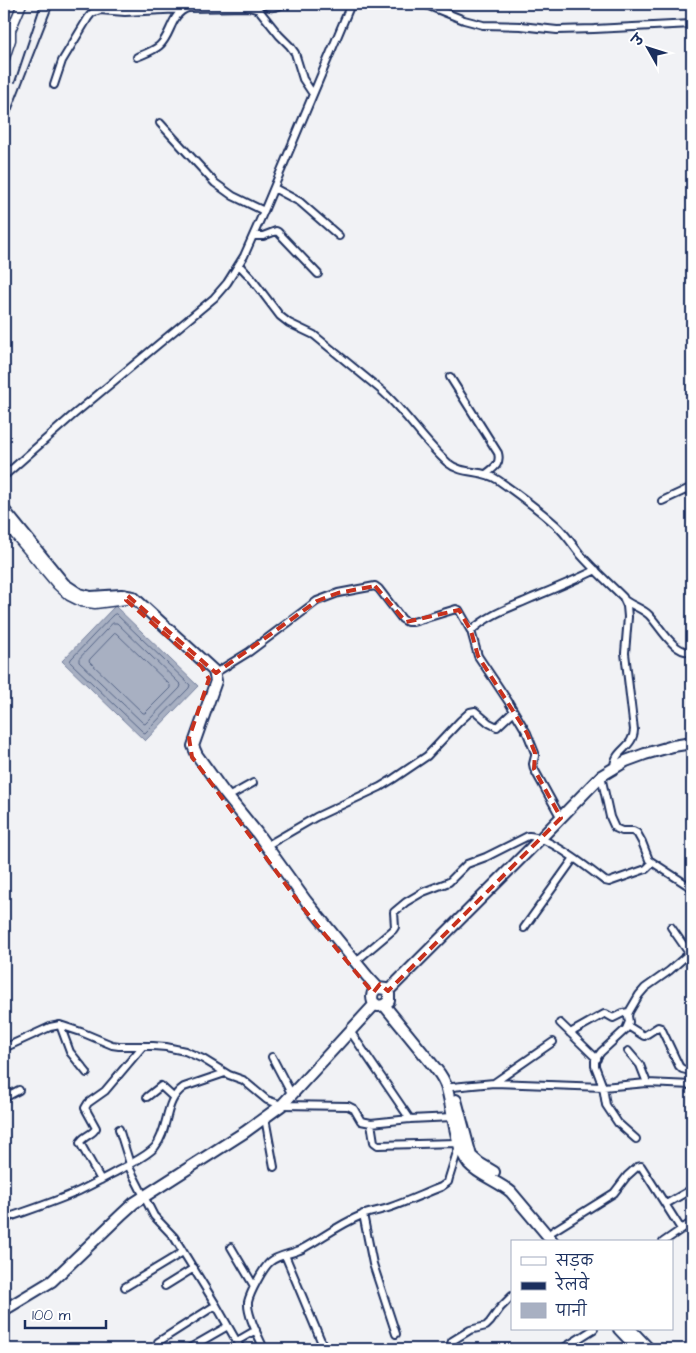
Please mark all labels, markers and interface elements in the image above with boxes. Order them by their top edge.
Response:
north arrow [624,22,674,72]
text: उ [627,29,650,52]
legend [511,1240,674,1330]
text: सड़क [555,1251,594,1272]
text: रेलवे [554,1271,590,1296]
scale bar [25,1298,106,1330]
text: पानी [555,1299,588,1322]
text: 100 m [32,1305,71,1326]

